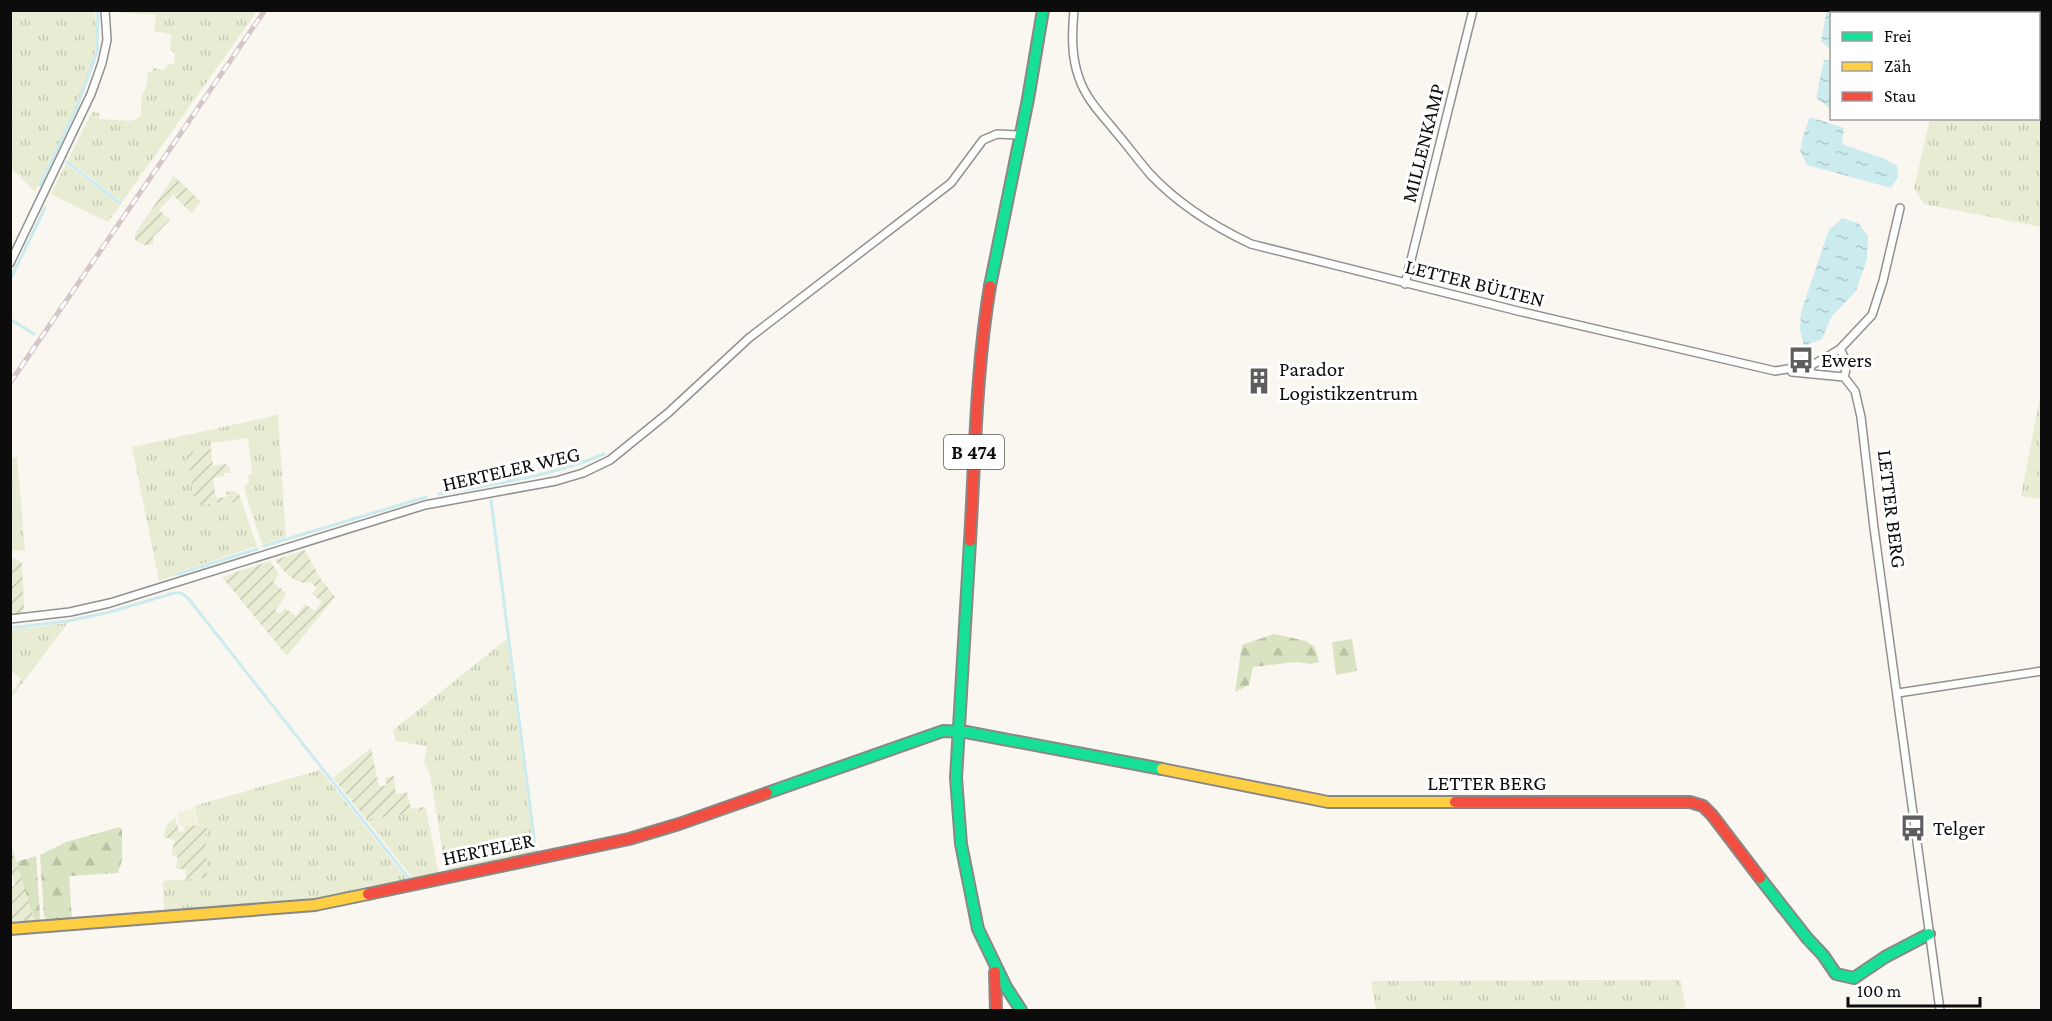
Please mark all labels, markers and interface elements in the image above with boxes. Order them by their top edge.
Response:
legend [1830,12,2040,120]
text: Frei [1884,26,1912,46]
text: Zäh [1884,56,1912,76]
street label: MILLENKAMP [1397,81,1449,205]
text: Stau [1884,86,1917,106]
street label: LETTER BÜLTEN [1403,254,1547,312]
bus stop icon: Ewers [1786,345,1816,375]
place label: Ewers [1821,348,1872,372]
place label: Parador Logistikzentrum [1279,357,1418,405]
building icon: Parador Logistikzentrum [1244,366,1274,396]
road number: B 474 [944,435,1004,469]
street label: HERTELER WEG [440,442,582,496]
street label: LETTER BERG [1873,448,1911,570]
street label: LETTER BERG [1427,771,1547,795]
bus stop icon: Telger [1898,813,1928,843]
place label: Telger [1933,816,1986,840]
street label: HERTELER [440,828,536,870]
scale bar [1848,970,1980,1008]
text: 100 m [1857,981,1902,1001]

